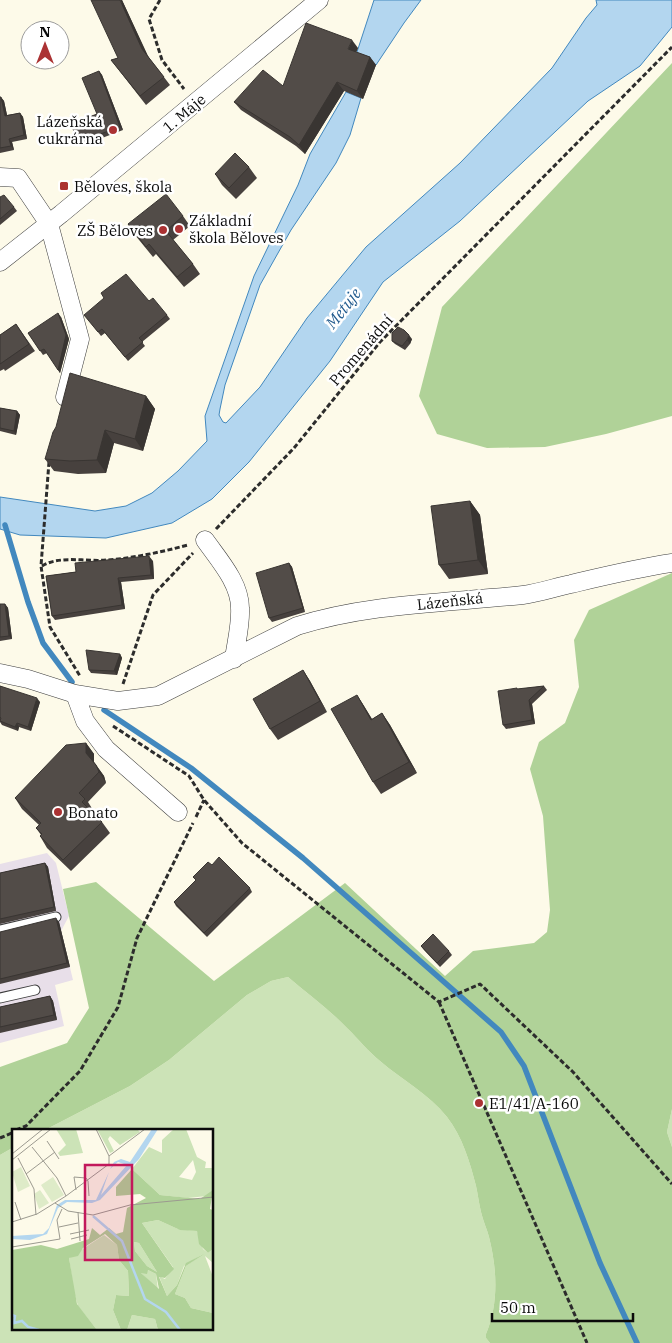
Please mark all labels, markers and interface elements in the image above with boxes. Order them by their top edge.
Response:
north arrow [20,20,70,70]
text: N [39,23,51,41]
street label: 1. Máje [159,90,209,136]
place label: Lázeňská cukrárna [37,112,103,148]
marker: Lázeňská cukrárna [107,124,119,136]
place label: Běloves, škola [74,177,172,196]
marker: Běloves, škola [58,180,70,192]
place label: Základní škola Běloves [189,211,284,247]
place label: ZŠ Běloves [77,221,153,240]
marker: Základní škola Běloves [173,223,185,235]
marker: ZŠ Běloves [157,224,169,236]
water label: Metuje [320,284,365,333]
street label: Promenádní [325,310,397,389]
street label: Lázeňská [416,588,484,614]
place label: Bonato [68,803,118,822]
marker: Bonato [52,806,64,818]
place label: E1/41/A-160 [489,1094,579,1113]
marker: E1/41/A-160 [473,1097,485,1109]
inset map [12,1129,214,1330]
scale bar [492,1290,633,1322]
text: 50 m [500,1298,536,1317]

